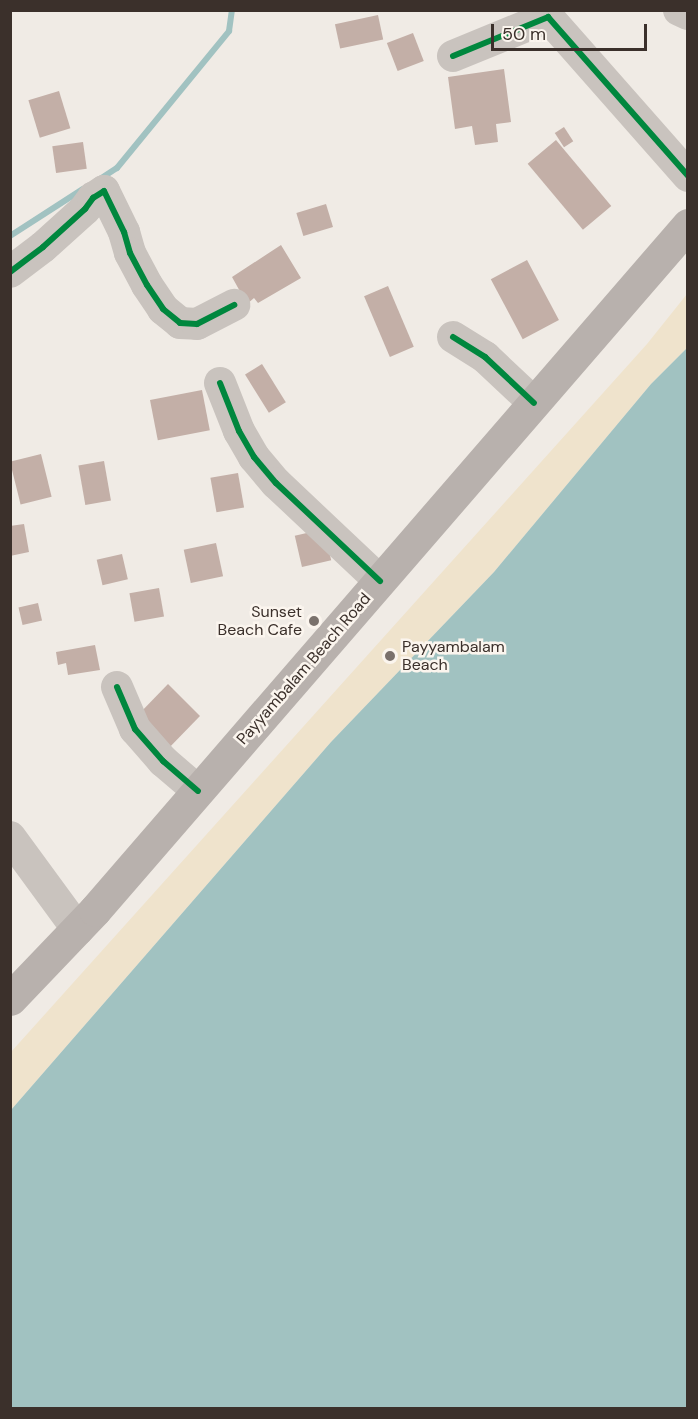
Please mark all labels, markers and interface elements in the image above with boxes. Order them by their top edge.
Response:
scale bar [494,12,650,50]
text: 50 m [502,22,546,46]
street label: Payyambalam Beach Road [233,589,375,749]
place label: Sunset Beach Cafe [218,602,302,640]
marker: Sunset Beach Cafe [307,614,321,628]
place label: Payyambalam Beach [402,637,505,675]
marker: Payyambalam Beach [383,649,397,663]

